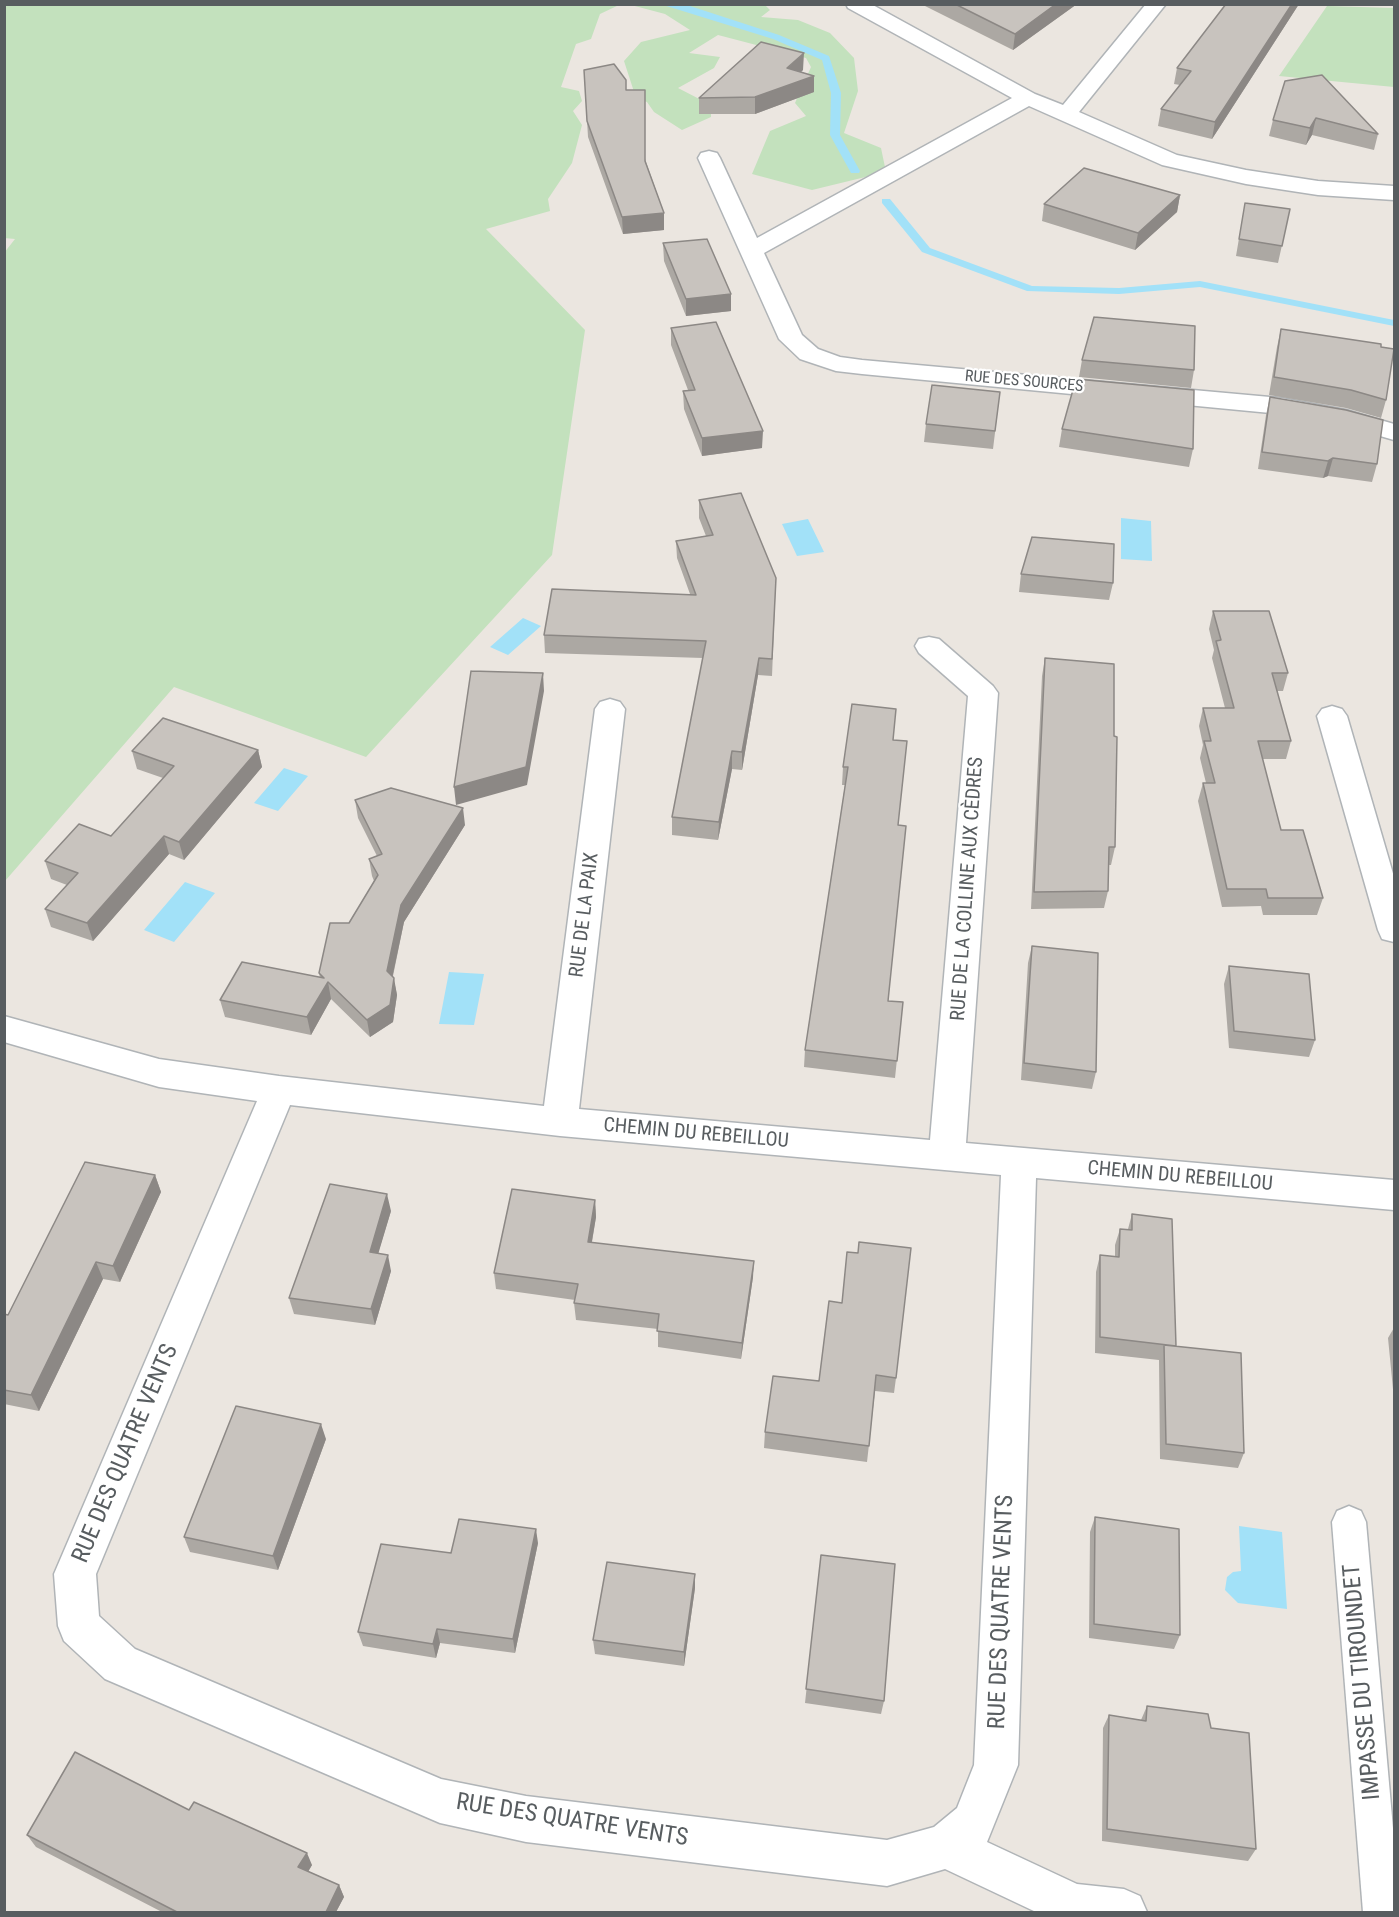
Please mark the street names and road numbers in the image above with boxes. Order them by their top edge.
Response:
street label: RUE DES SOURCES [964,367,1084,397]
street label: RUE DE LA COLLINE AUX CÈDRES [947,756,989,1022]
street label: RUE DE LA PAIX [565,851,605,979]
street label: CHEMIN DU REBEILLOU [602,1114,790,1154]
street label: CHEMIN DU REBEILLOU [1086,1157,1274,1197]
street label: RUE DES QUATRE VENTS [67,1340,185,1568]
street label: RUE DES QUATRE VENTS [984,1494,1020,1730]
street label: IMPASSE DU TIROUNDET [1338,1563,1388,1801]
street label: RUE DES QUATRE VENTS [454,1788,690,1854]

